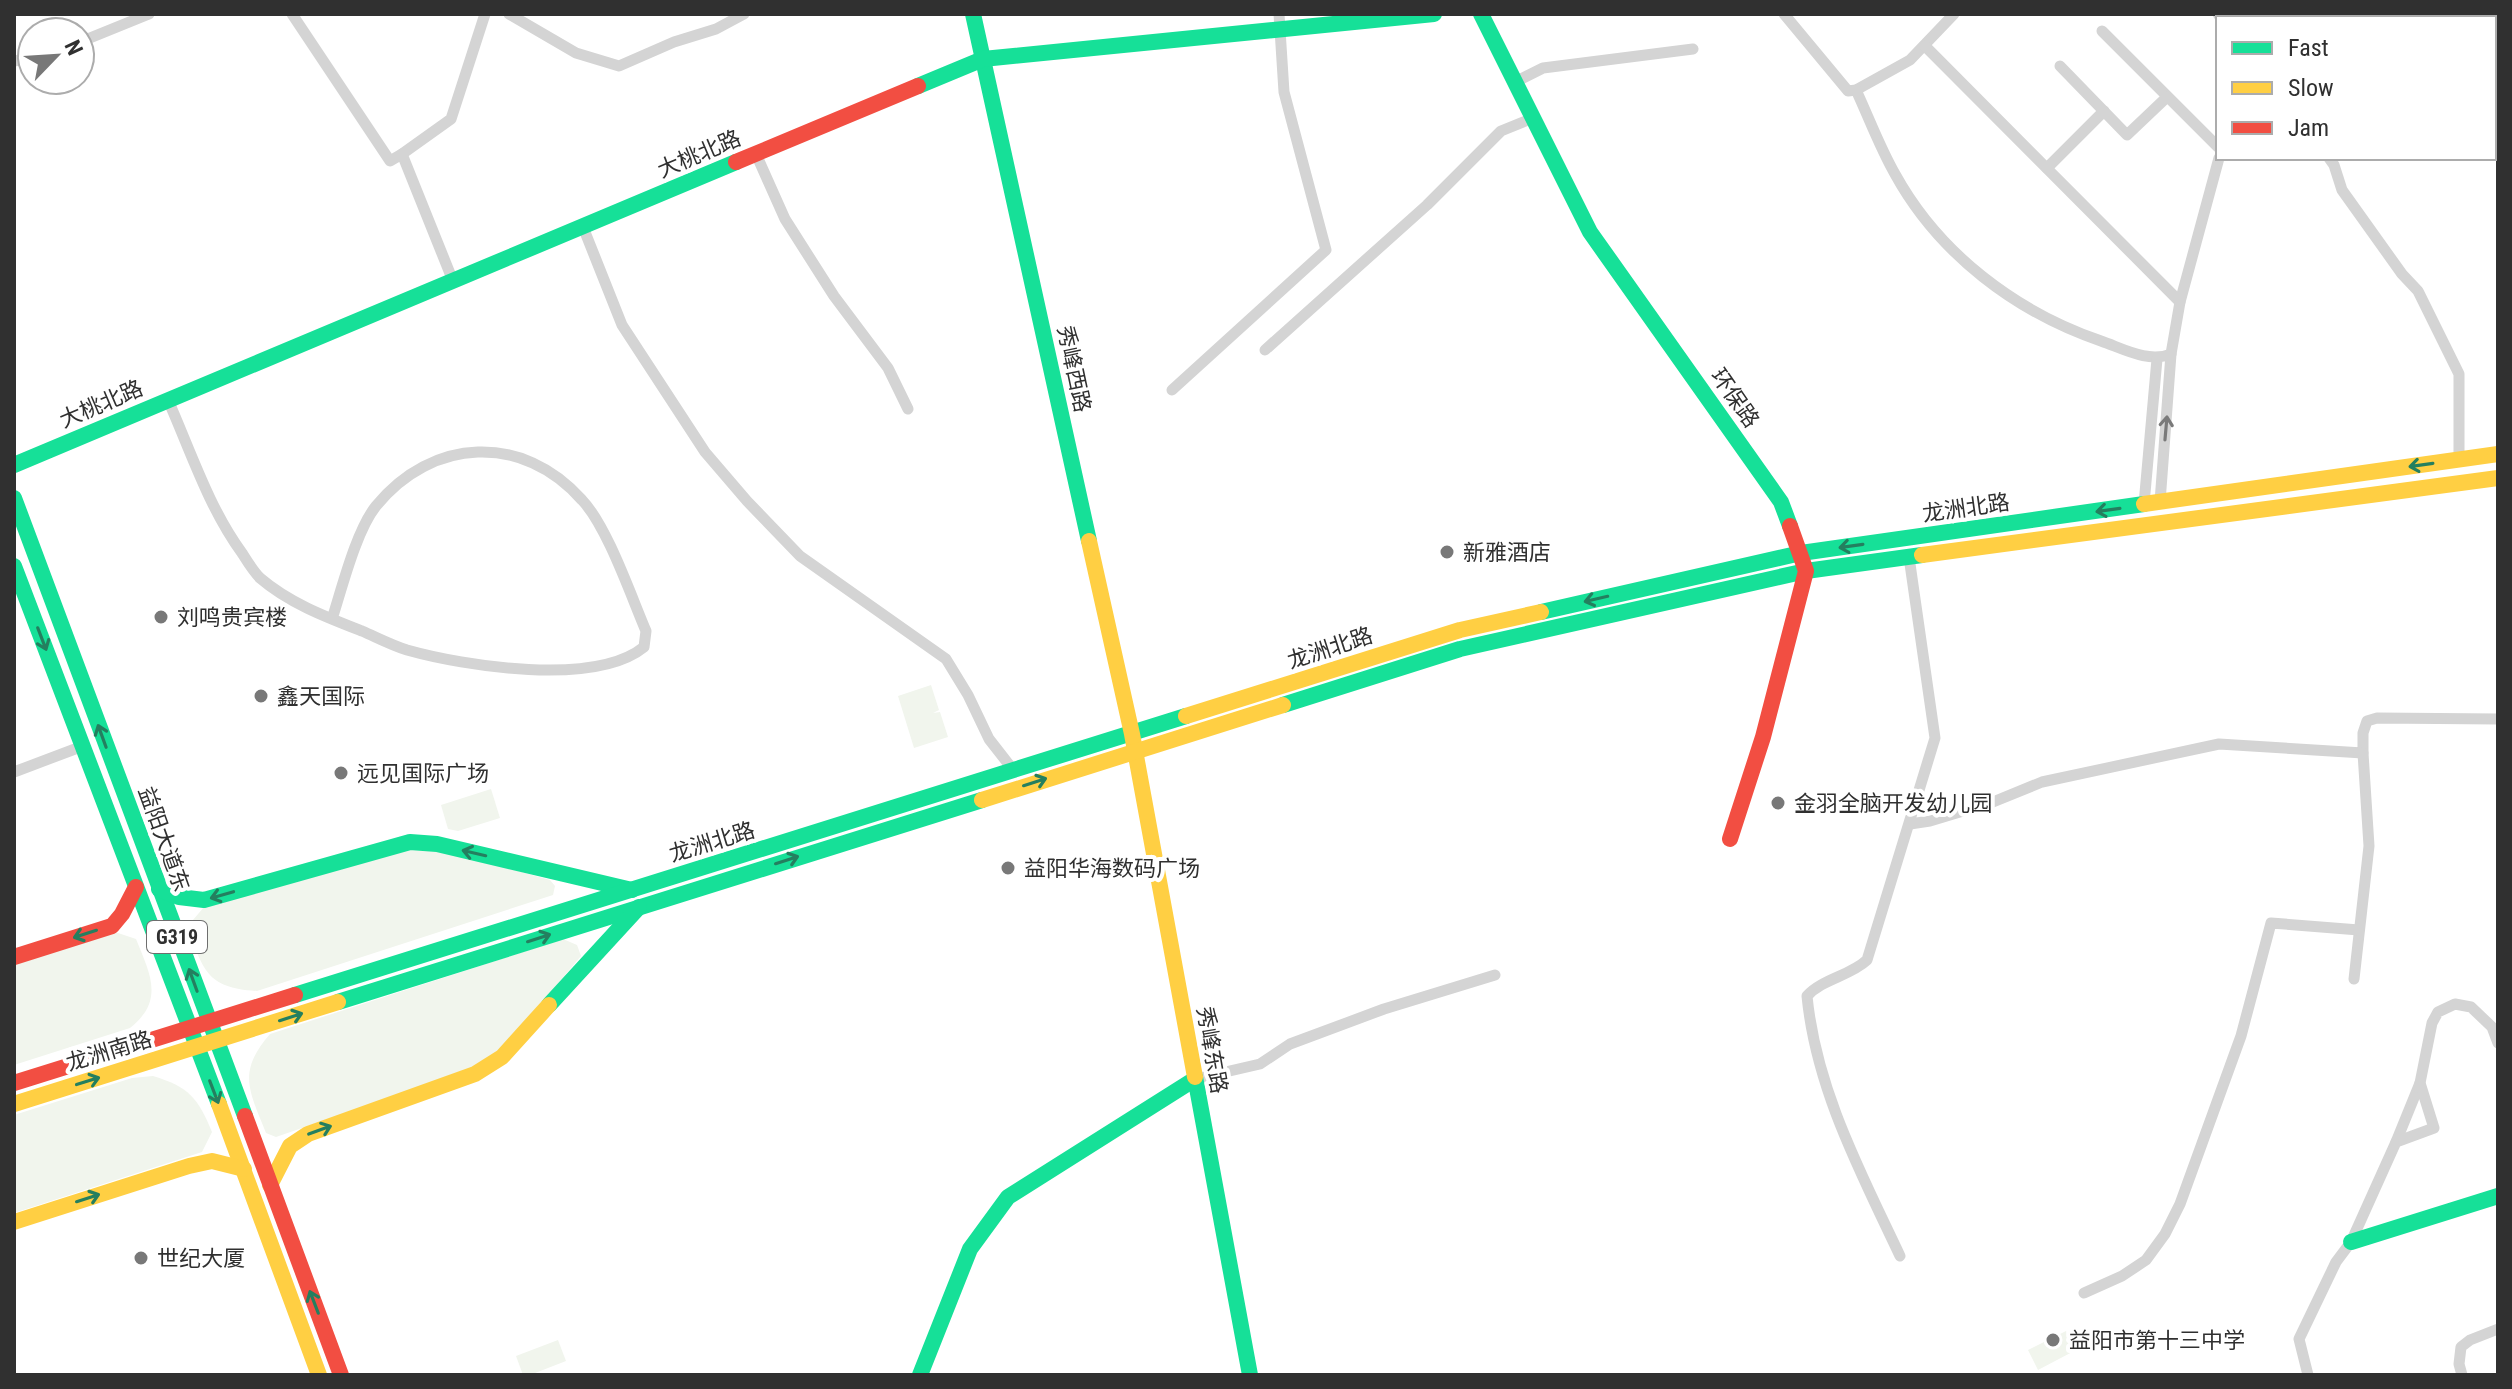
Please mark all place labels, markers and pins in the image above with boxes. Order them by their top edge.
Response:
place label: 新雅酒店 [1463,540,1551,565]
marker: 新雅酒店 [1438,543,1456,561]
place label: 刘鸣贵宾楼 [177,605,287,630]
marker: 刘鸣贵宾楼 [152,608,170,626]
place label: 鑫天国际 [277,684,365,709]
marker: 鑫天国际 [252,687,270,705]
place label: 远见国际广场 [357,761,489,786]
marker: 远见国际广场 [332,764,350,782]
place label: 金羽全脑开发幼儿园 [1794,791,1992,816]
marker: 金羽全脑开发幼儿园 [1769,794,1787,812]
place label: 益阳华海数码广场 [1024,856,1200,881]
marker: 益阳华海数码广场 [999,859,1017,877]
place label: 世纪大厦 [157,1246,245,1271]
marker: 世纪大厦 [132,1249,150,1267]
place label: 益阳市第十三中学 [2069,1328,2245,1353]
marker: 益阳市第十三中学 [2044,1331,2062,1349]

